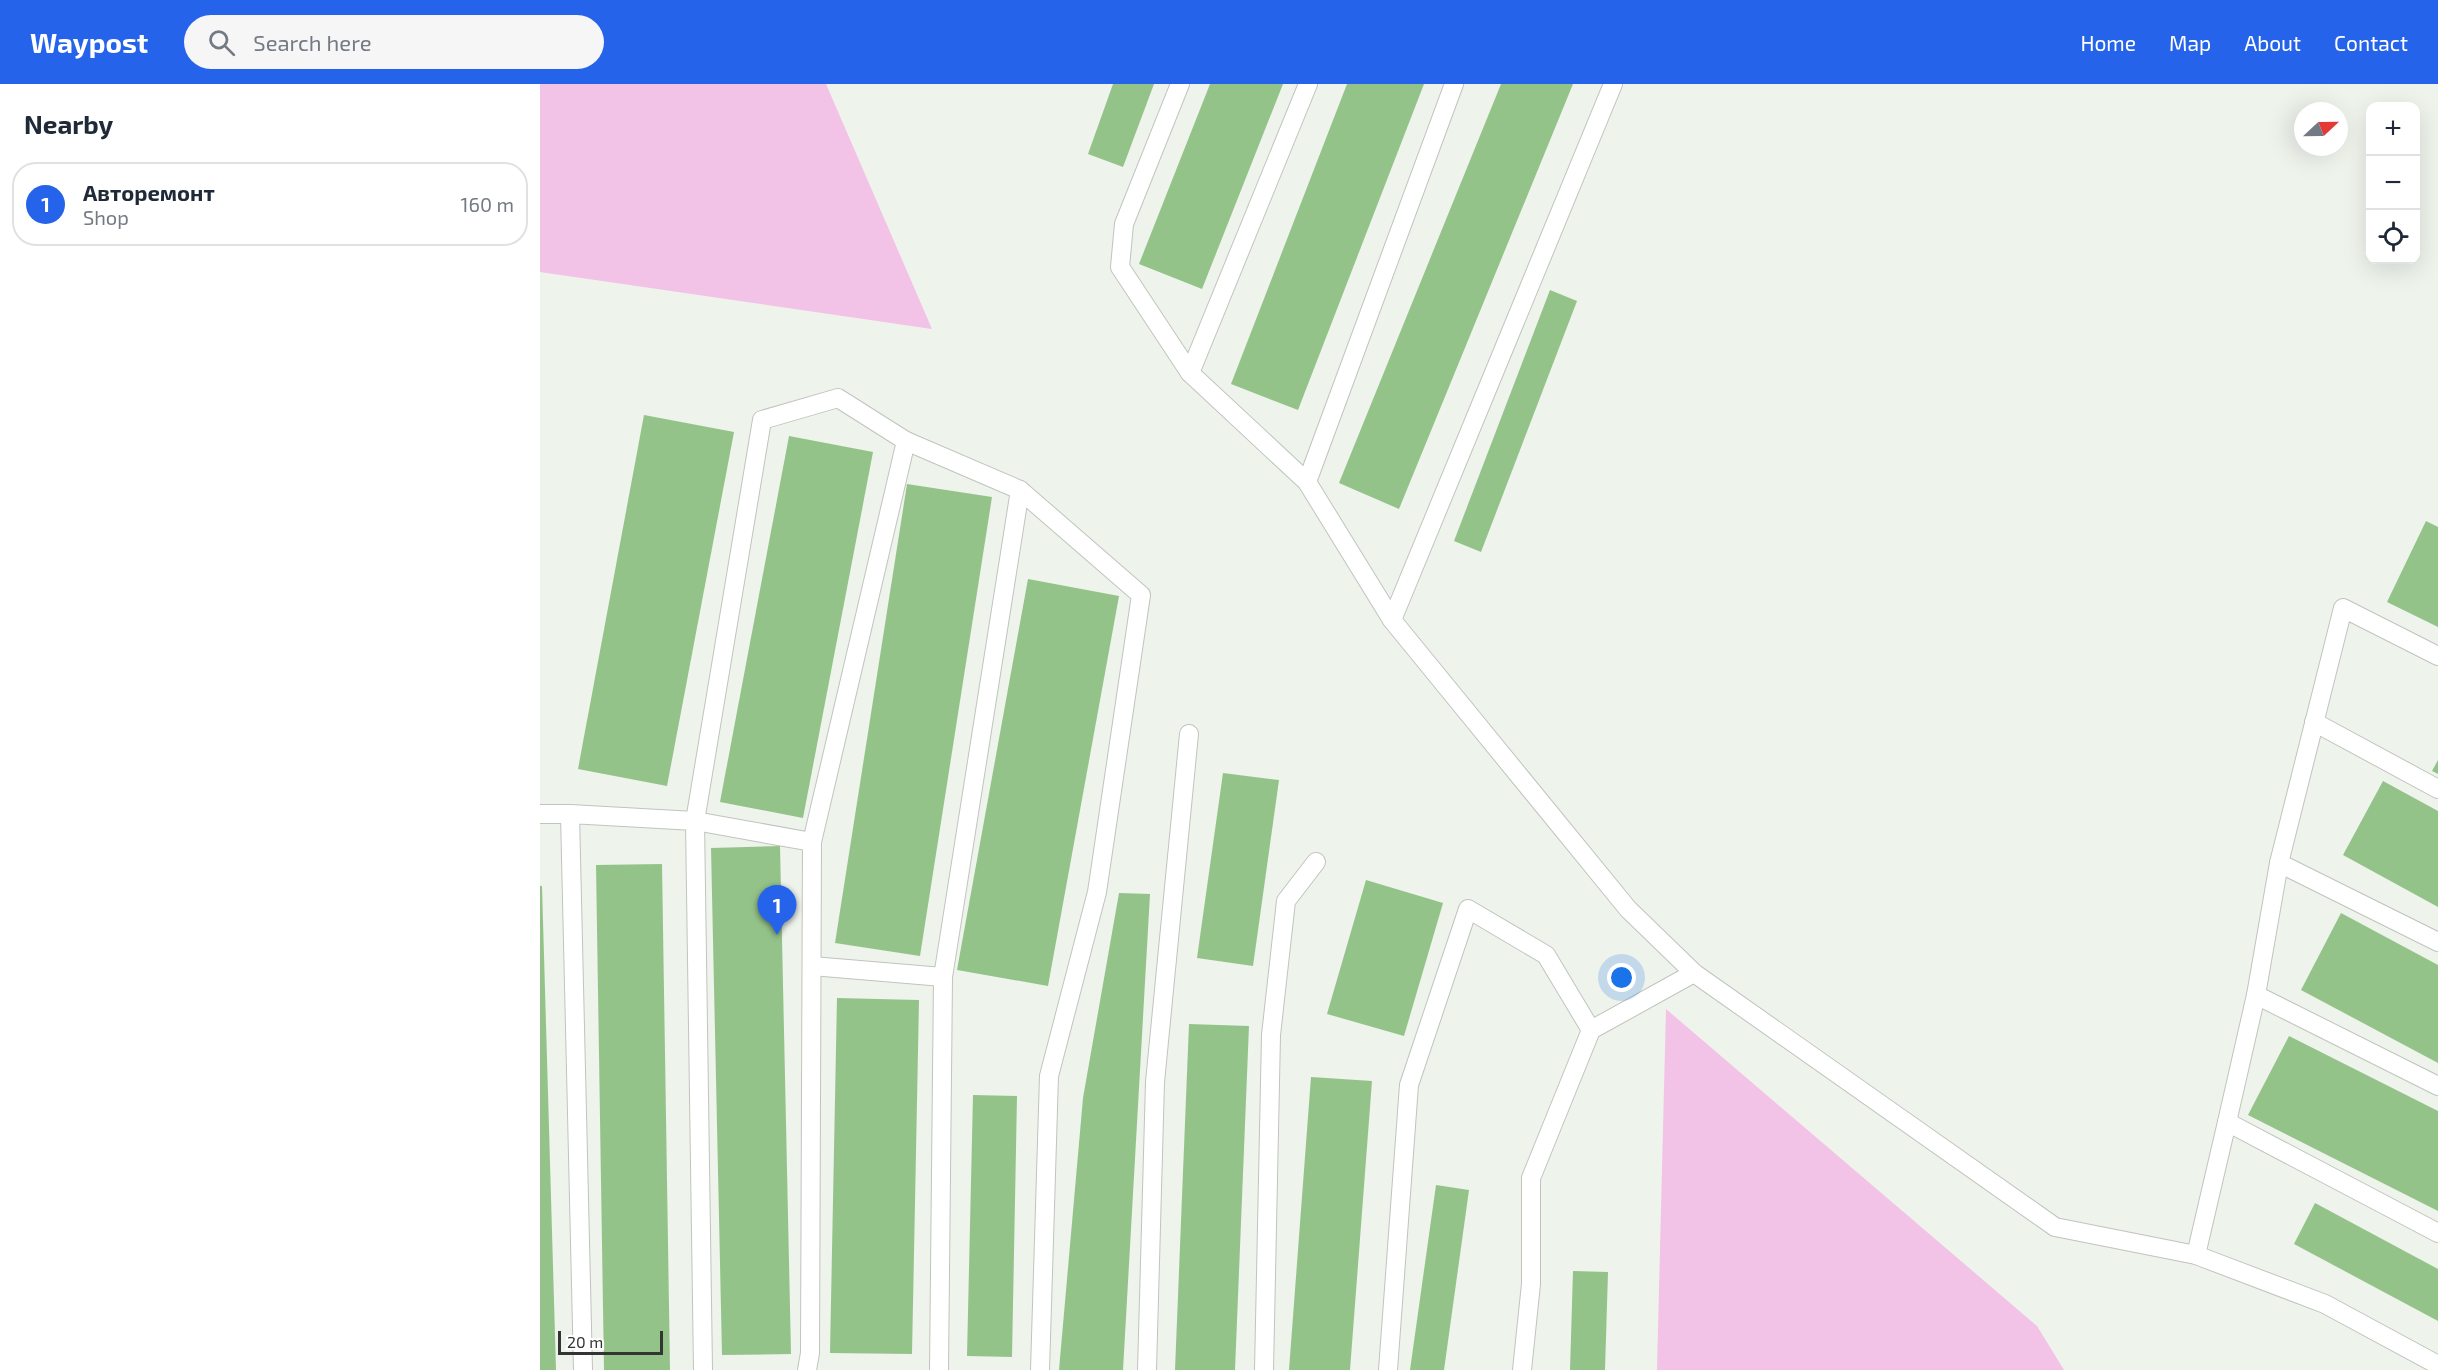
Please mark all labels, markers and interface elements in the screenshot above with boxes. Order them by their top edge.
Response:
search box [184,15,604,69]
text: Waypost [30,25,148,59]
icon: search [205,26,238,59]
text: Search here [253,29,372,55]
text: Home [2080,30,2136,55]
text: Map [2169,30,2211,55]
text: About [2244,30,2301,55]
text: Contact [2334,30,2408,55]
north arrow [2294,102,2348,156]
map controls [2366,102,2420,264]
button: + [2366,102,2420,156]
text: Nearby [24,108,113,139]
button: − [2366,156,2420,210]
text: Авторемонт [83,179,215,205]
text: 1 [41,192,50,216]
text: 160 m [461,192,514,216]
text: Shop [83,205,129,229]
button: locate [2366,210,2420,264]
pin: 1 [758,886,796,935]
your location [1607,963,1636,992]
scale bar [558,1328,663,1356]
text: 20 m [567,1332,603,1351]

